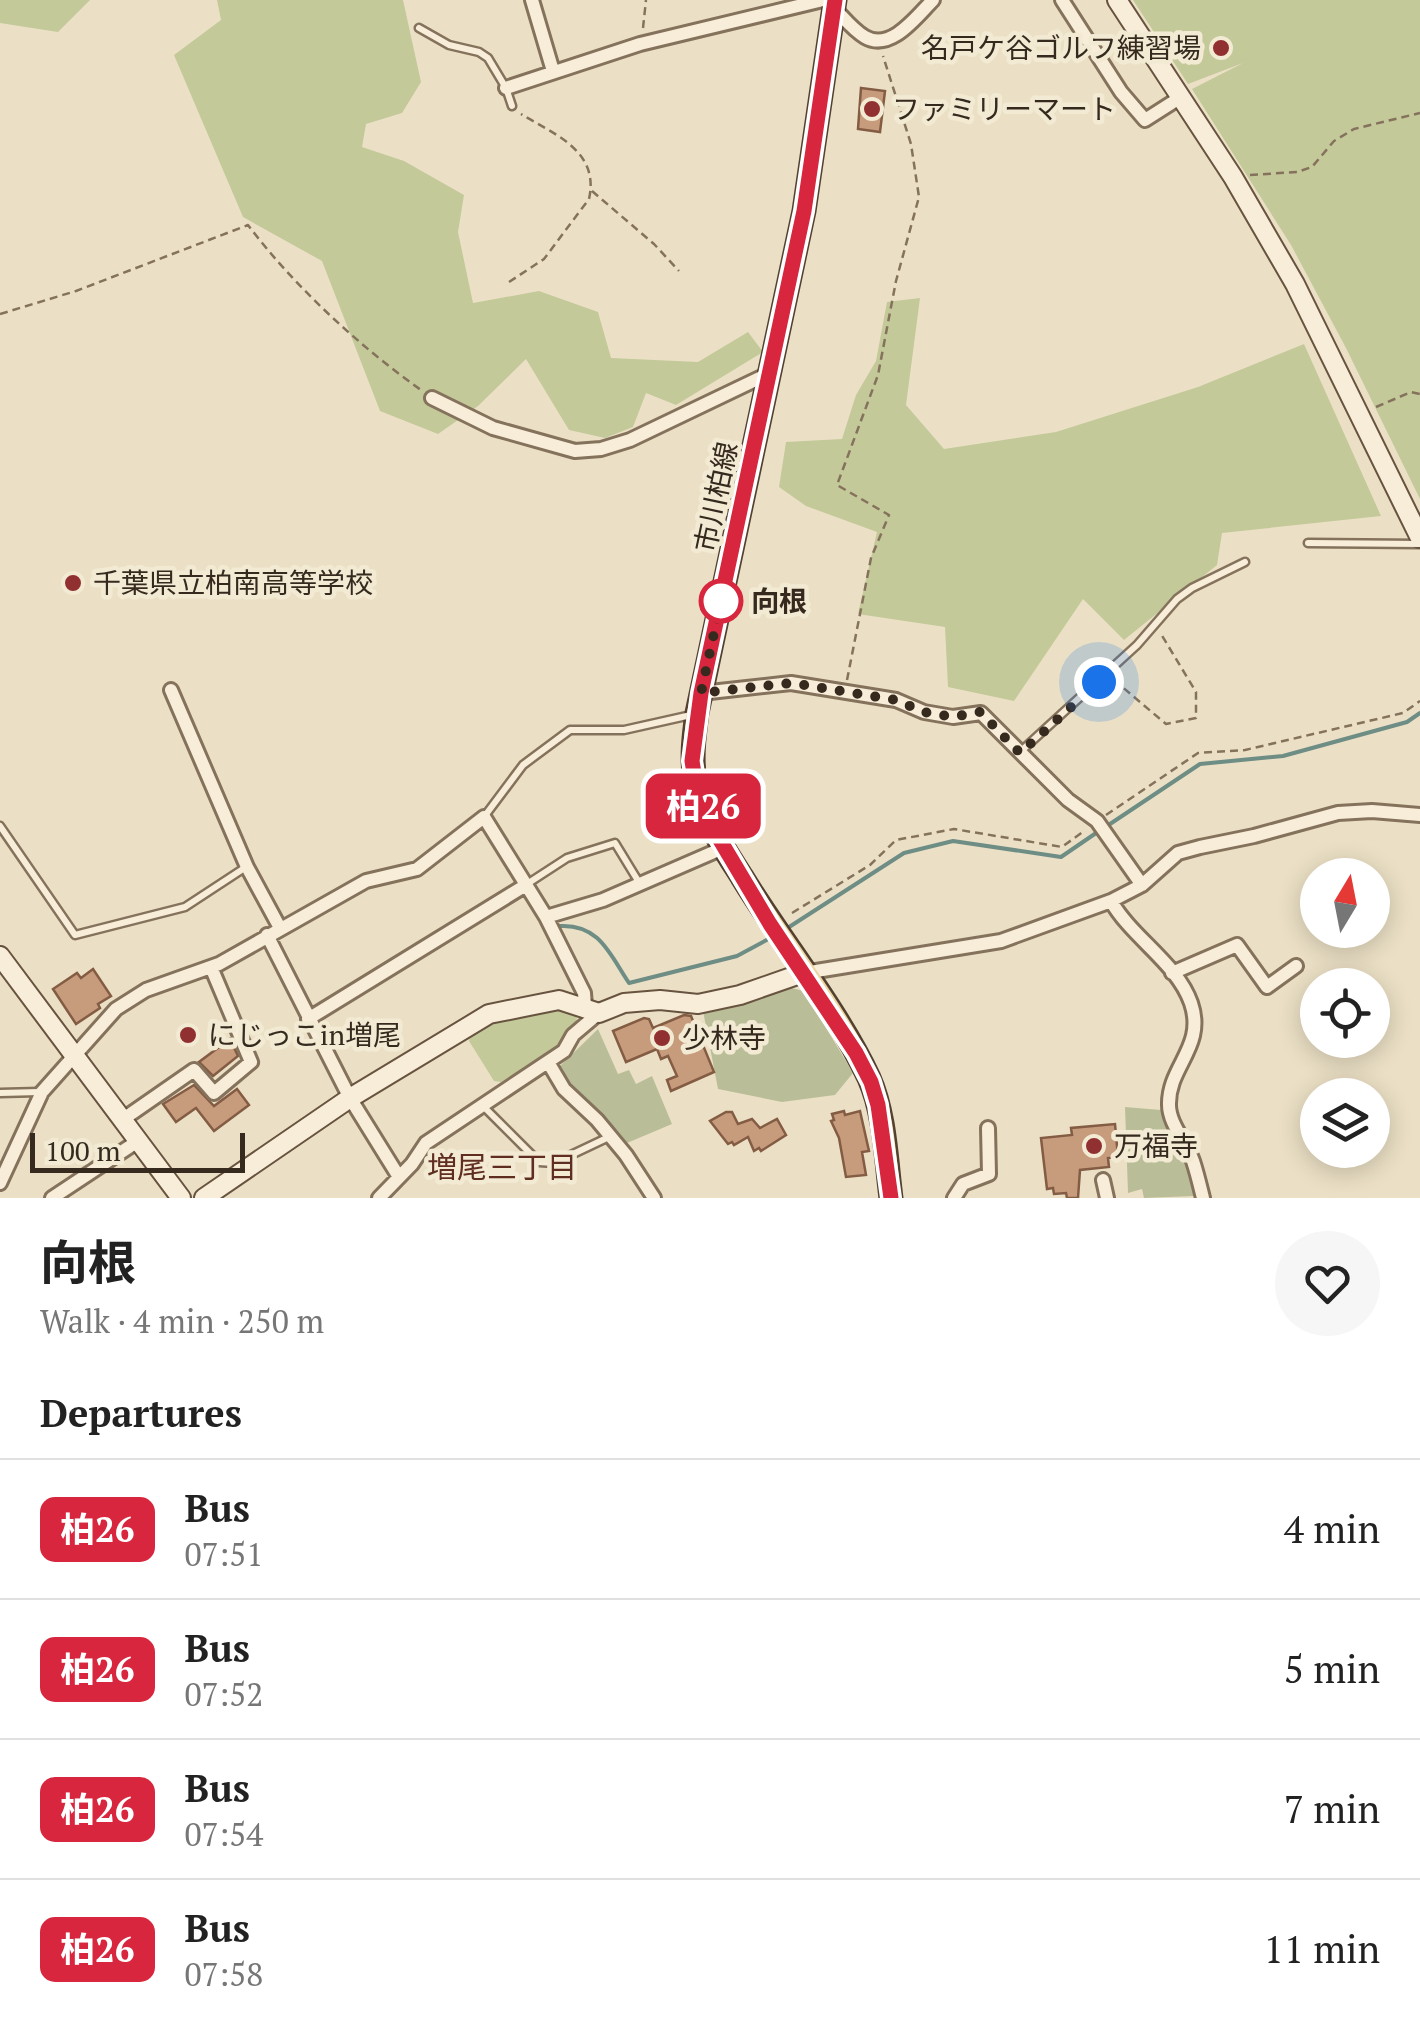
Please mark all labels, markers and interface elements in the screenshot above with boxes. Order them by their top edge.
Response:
place label: 名戸ケ谷ゴルフ練習場 [921,29,1201,66]
marker: 名戸ケ谷ゴルフ練習場 [1210,37,1232,59]
place label: ファミリーマート [892,90,1116,127]
marker: ファミリーマート [861,98,883,120]
street label: 市川柏線 [686,438,745,556]
place label: 千葉県立柏南高等学校 [93,564,373,601]
marker: 千葉県立柏南高等学校 [62,572,84,594]
marker: 向根 [700,580,742,622]
place label: 向根 [751,582,807,619]
your location [1074,657,1124,707]
line badge: 柏26 [646,774,760,838]
text: 柏26 [666,783,740,829]
north arrow [1300,858,1390,948]
map controls [1300,858,1390,1168]
button: locate [1300,968,1390,1058]
place label: にじっこin増尾 [208,1016,401,1053]
place label: 少林寺 [682,1019,766,1056]
marker: にじっこin増尾 [177,1024,199,1046]
marker: 少林寺 [651,1027,673,1049]
button: layers [1300,1078,1390,1168]
place label: 万福寺 [1114,1127,1198,1164]
scale bar [30,1128,245,1172]
text: 100 m [45,1132,121,1169]
marker: 万福寺 [1083,1135,1105,1157]
district label: 増尾三丁目 [427,1147,577,1187]
text: 向根 [40,1230,136,1294]
button: heart [1275,1231,1380,1336]
text: Walk · 4 min · 250 m [40,1300,324,1342]
text: Departures [40,1388,242,1438]
text: Bus [185,1483,250,1533]
text: 4 min [1284,1504,1380,1554]
text: 柏26 [60,1506,135,1552]
text: 07:51 [185,1533,263,1575]
text: Bus [185,1623,250,1673]
text: 5 min [1284,1644,1380,1694]
text: 柏26 [60,1646,135,1692]
text: 07:52 [185,1673,263,1715]
text: Bus [185,1763,250,1813]
text: 7 min [1284,1784,1380,1834]
text: 柏26 [60,1786,135,1832]
text: 07:54 [185,1813,263,1855]
text: Bus [185,1903,250,1953]
text: 11 min [1263,1924,1380,1974]
text: 柏26 [60,1926,135,1972]
text: 07:58 [185,1953,263,1995]

